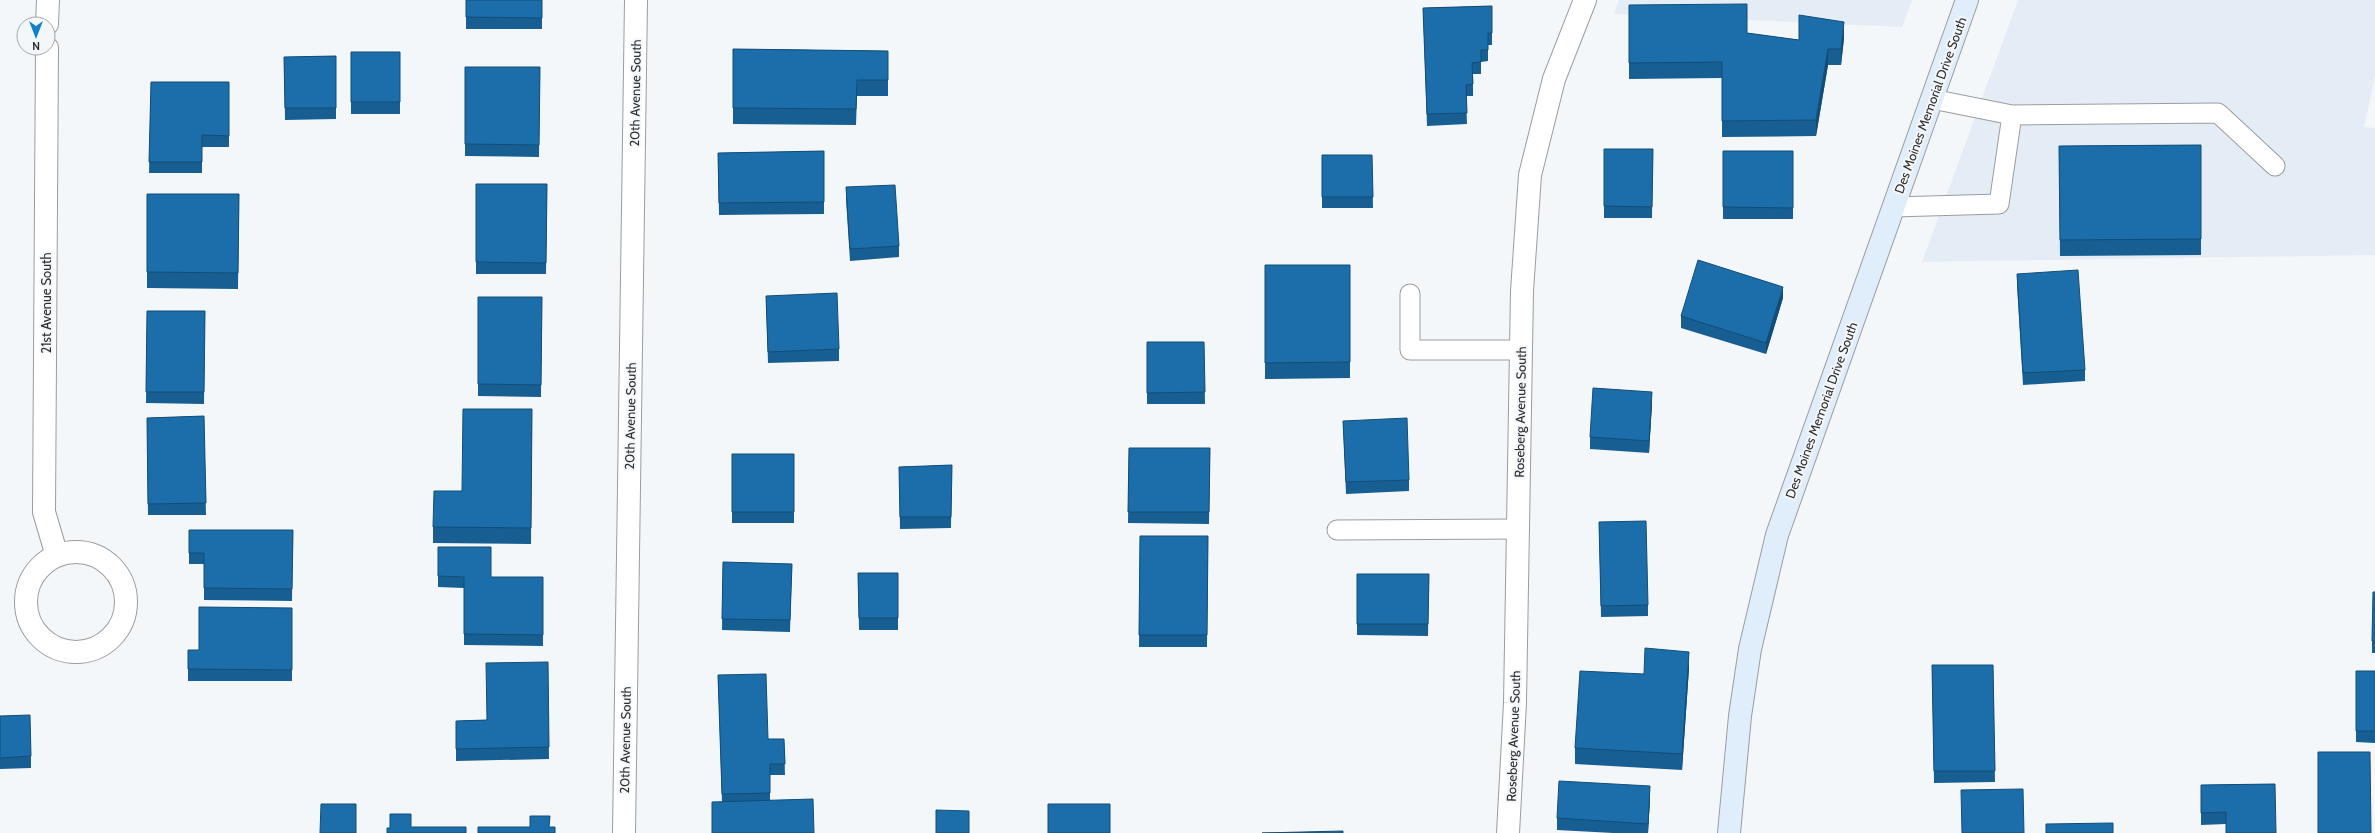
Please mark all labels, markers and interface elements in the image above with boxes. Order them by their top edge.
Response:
street label: Des Moines Memorial Drive South [1891,15,1969,195]
north arrow [16,16,56,56]
text: N [32,39,40,53]
street label: 20th Avenue South [626,39,644,147]
street label: 21st Avenue South [38,253,54,353]
street label: Des Moines Memorial Drive South [1782,320,1860,500]
street label: Roseberg Avenue South [1511,346,1529,478]
street label: 20th Avenue South [621,362,639,470]
street label: Roseberg Avenue South [1503,670,1523,802]
street label: 20th Avenue South [616,686,634,794]

